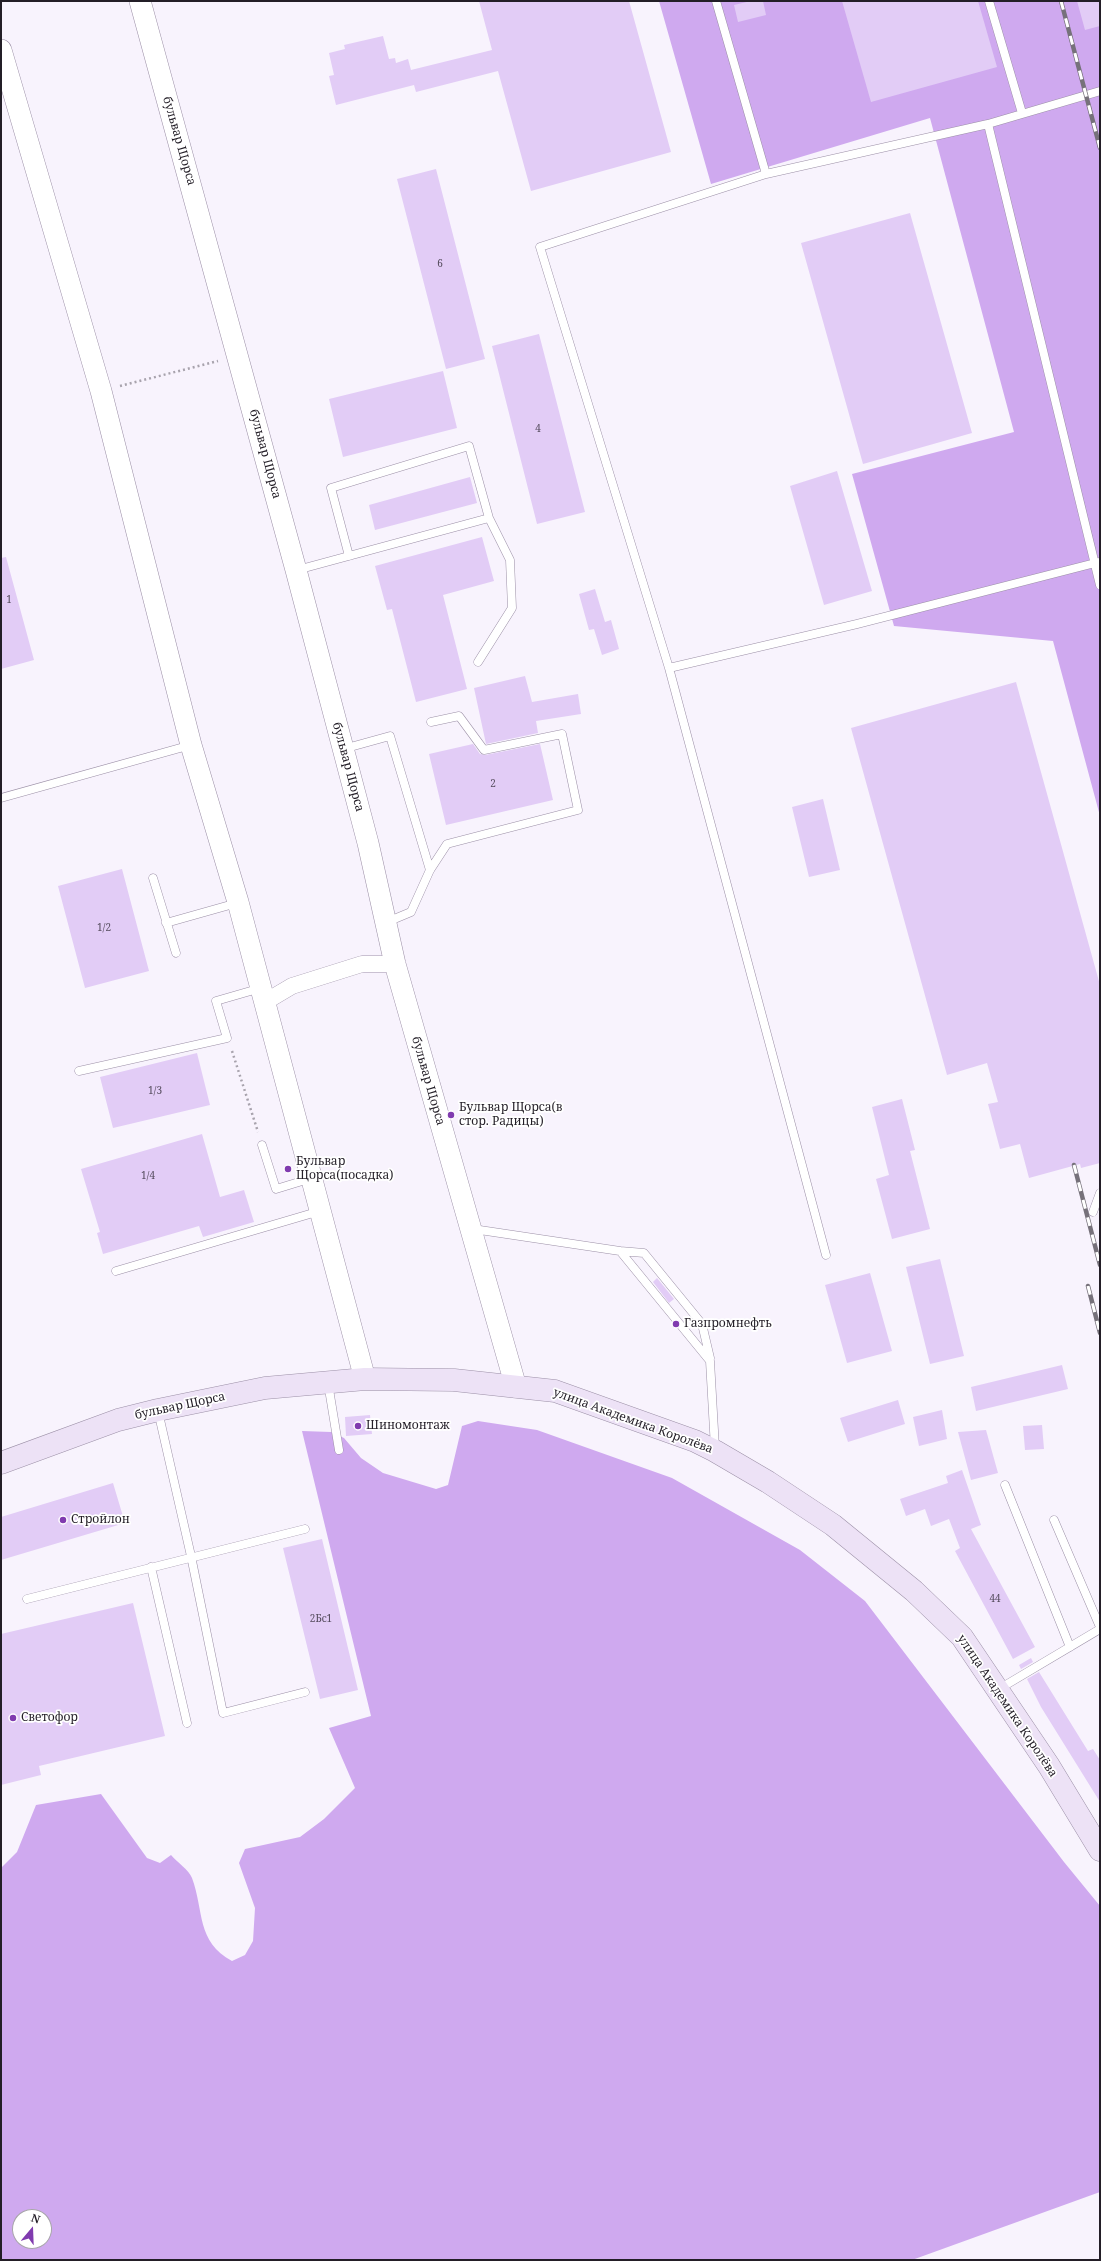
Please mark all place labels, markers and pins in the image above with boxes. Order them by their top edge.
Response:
place label: Бульвар Щорса(в стор. Радицы) [459,1101,562,1129]
marker: Бульвар Щорса(в стор. Радицы) [446,1110,456,1120]
place label: Бульвар Щорса(посадка) [296,1155,393,1183]
marker: Бульвар Щорса(посадка) [283,1164,293,1174]
place label: Газпромнефть [684,1317,772,1331]
marker: Газпромнефть [671,1319,681,1329]
place label: Шиномонтаж [366,1419,450,1433]
marker: Шиномонтаж [353,1421,363,1431]
place label: Стройлон [71,1513,130,1527]
marker: Стройлон [58,1515,68,1525]
place label: Светофор [21,1711,78,1725]
marker: Светофор [8,1713,18,1723]

